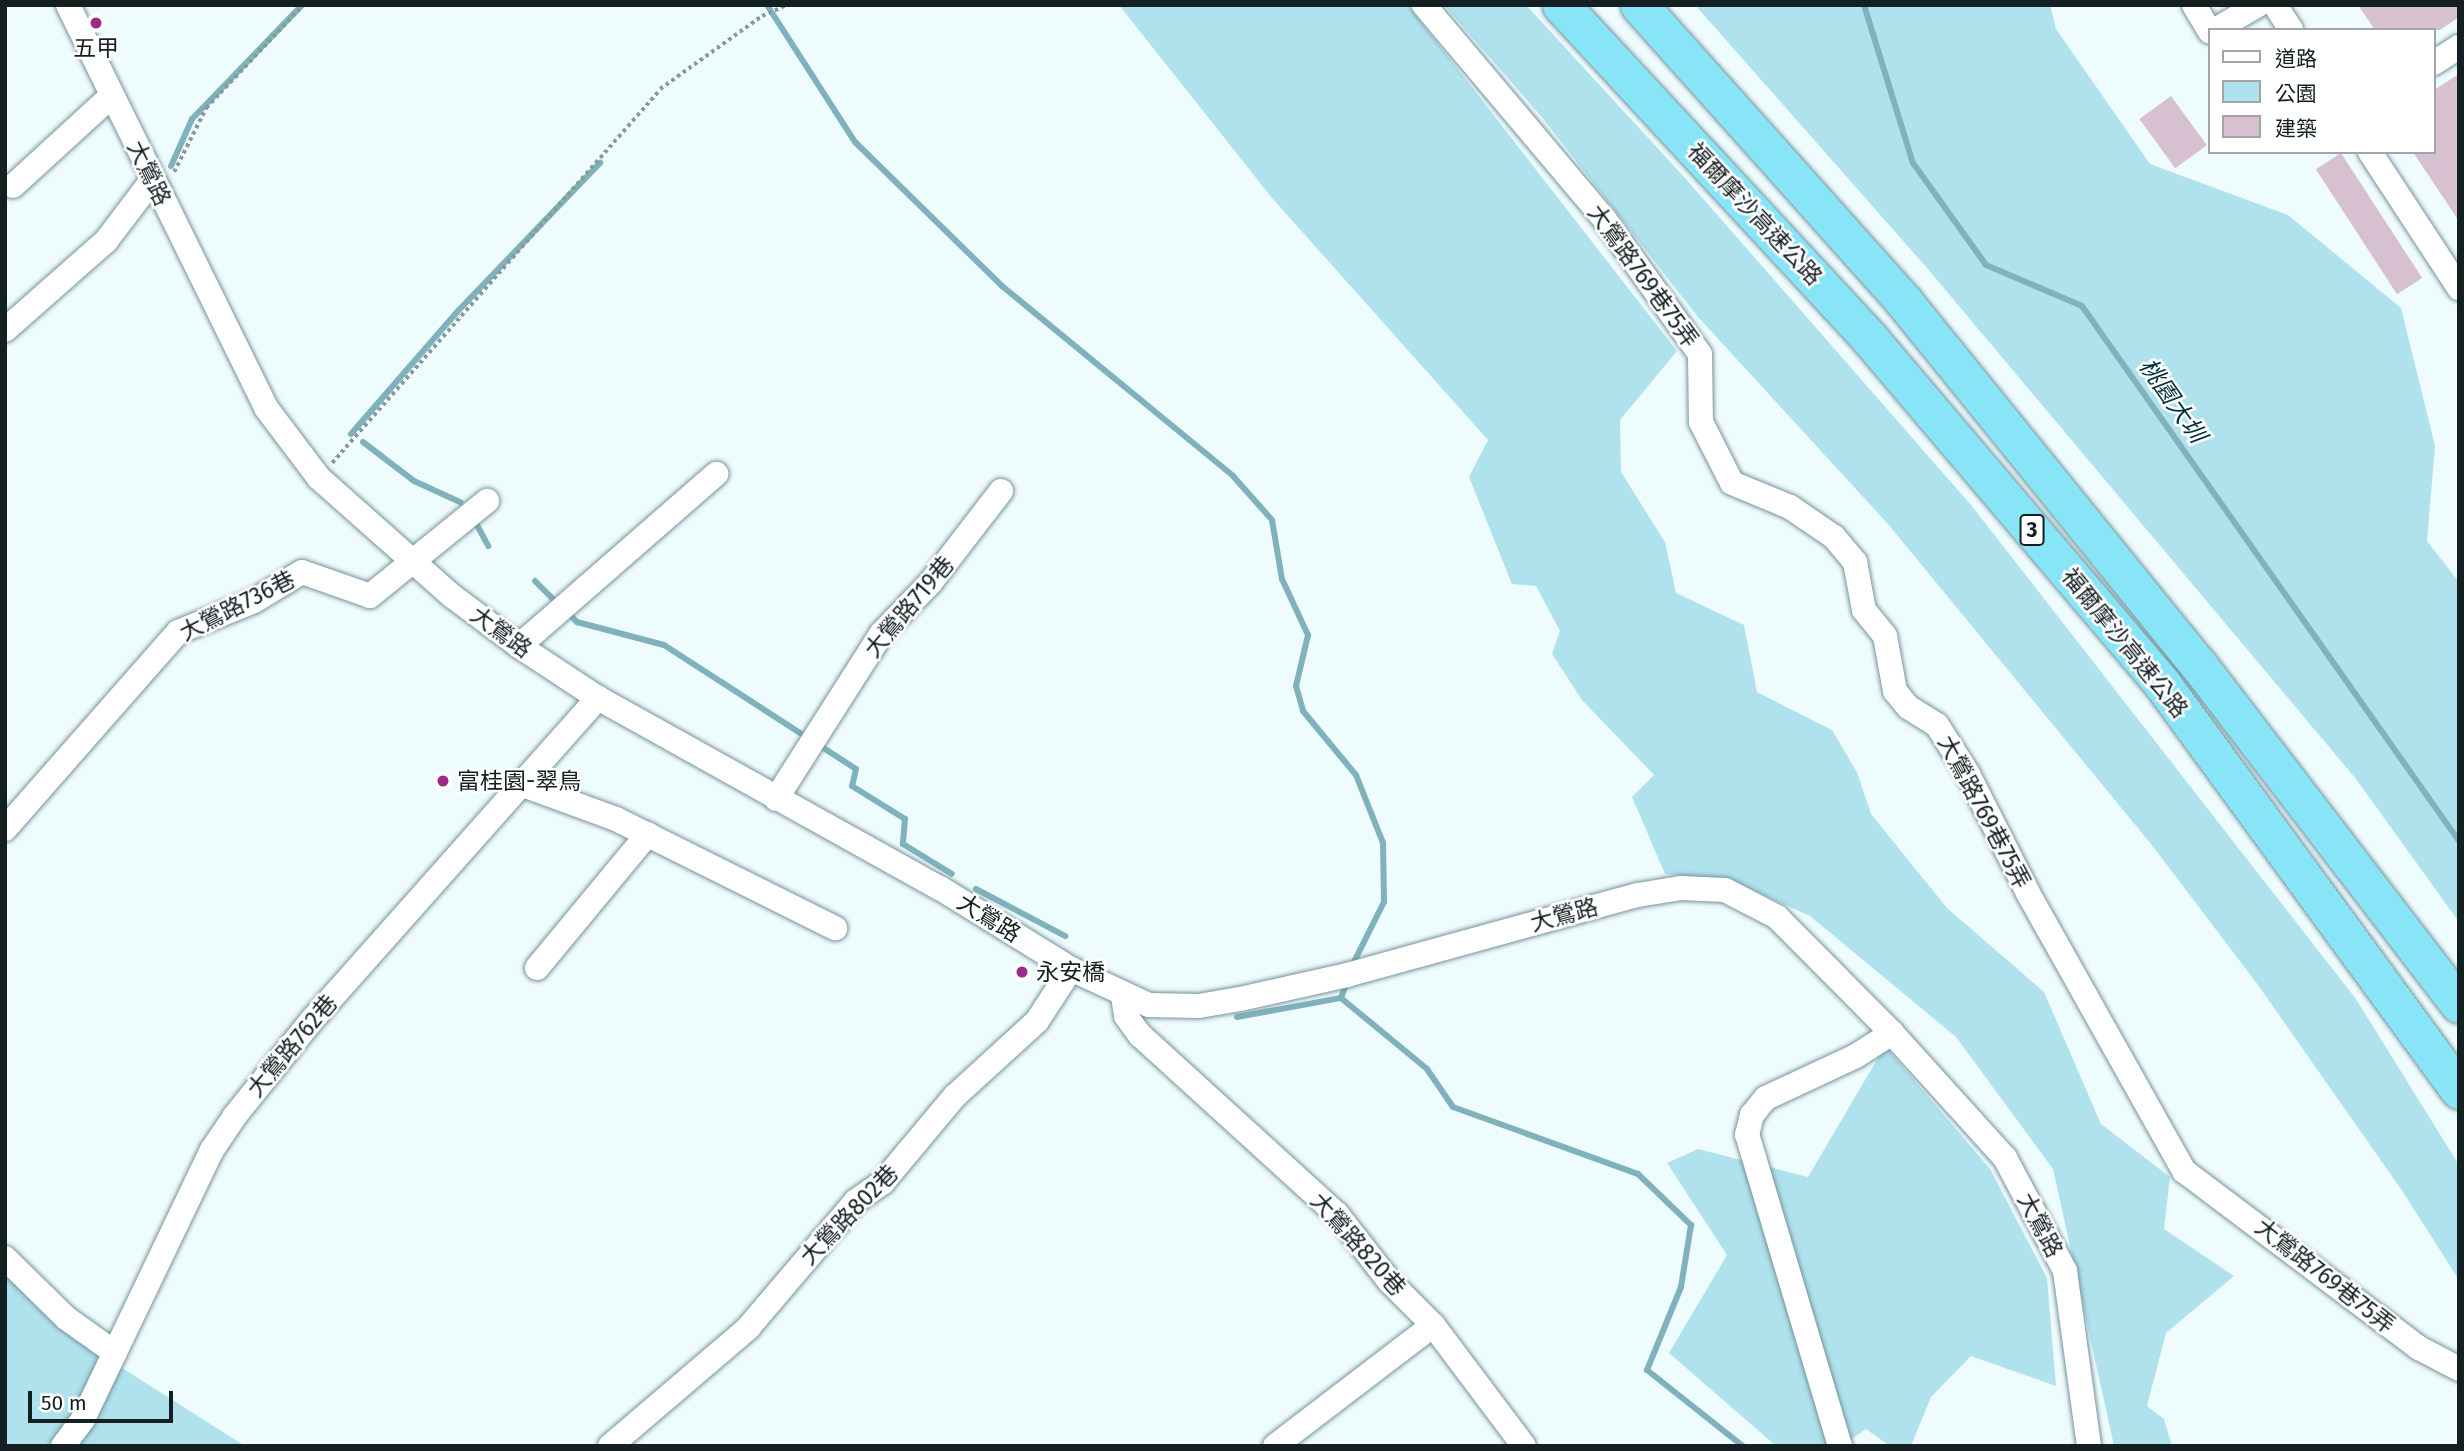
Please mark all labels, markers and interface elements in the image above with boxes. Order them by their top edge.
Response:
marker: 五甲 [88,15,104,31]
legend [2208,28,2436,154]
place label: 五甲 [73,34,119,62]
text: 道路 [2275,46,2317,72]
text: 公園 [2275,81,2317,107]
text: 建築 [2275,116,2317,142]
street label: 大鶯路 [121,136,177,210]
street label: 福爾摩沙高速公路 [1682,137,1828,291]
street label: 大鶯路769巷75弄 [1582,199,1704,353]
water label: 桃園大圳 [2133,353,2211,449]
road number: 3 [2018,512,2046,548]
street label: 大鶯路719巷 [859,551,959,663]
street label: 福爾摩沙高速公路 [2056,563,2194,723]
street label: 大鶯路736巷 [175,565,299,647]
street label: 大鶯路 [465,601,537,663]
street label: 大鶯路769巷75弄 [1932,730,2036,894]
place label: 富桂園-翠鳥 [457,767,581,795]
marker: 富桂園-翠鳥 [435,773,451,789]
street label: 大鶯路 [952,888,1026,948]
street label: 大鶯路 [1527,893,1601,937]
place label: 永安橋 [1036,958,1105,986]
marker: 永安橋 [1014,964,1030,980]
street label: 大鶯路762巷 [241,989,343,1103]
street label: 大鶯路802巷 [794,1159,904,1271]
street label: 大鶯路820巷 [1305,1187,1411,1301]
street label: 大鶯路 [2012,1188,2068,1262]
street label: 大鶯路769巷75弄 [2249,1213,2401,1339]
scale bar [32,1378,177,1422]
text: 50 m [41,1390,87,1416]

